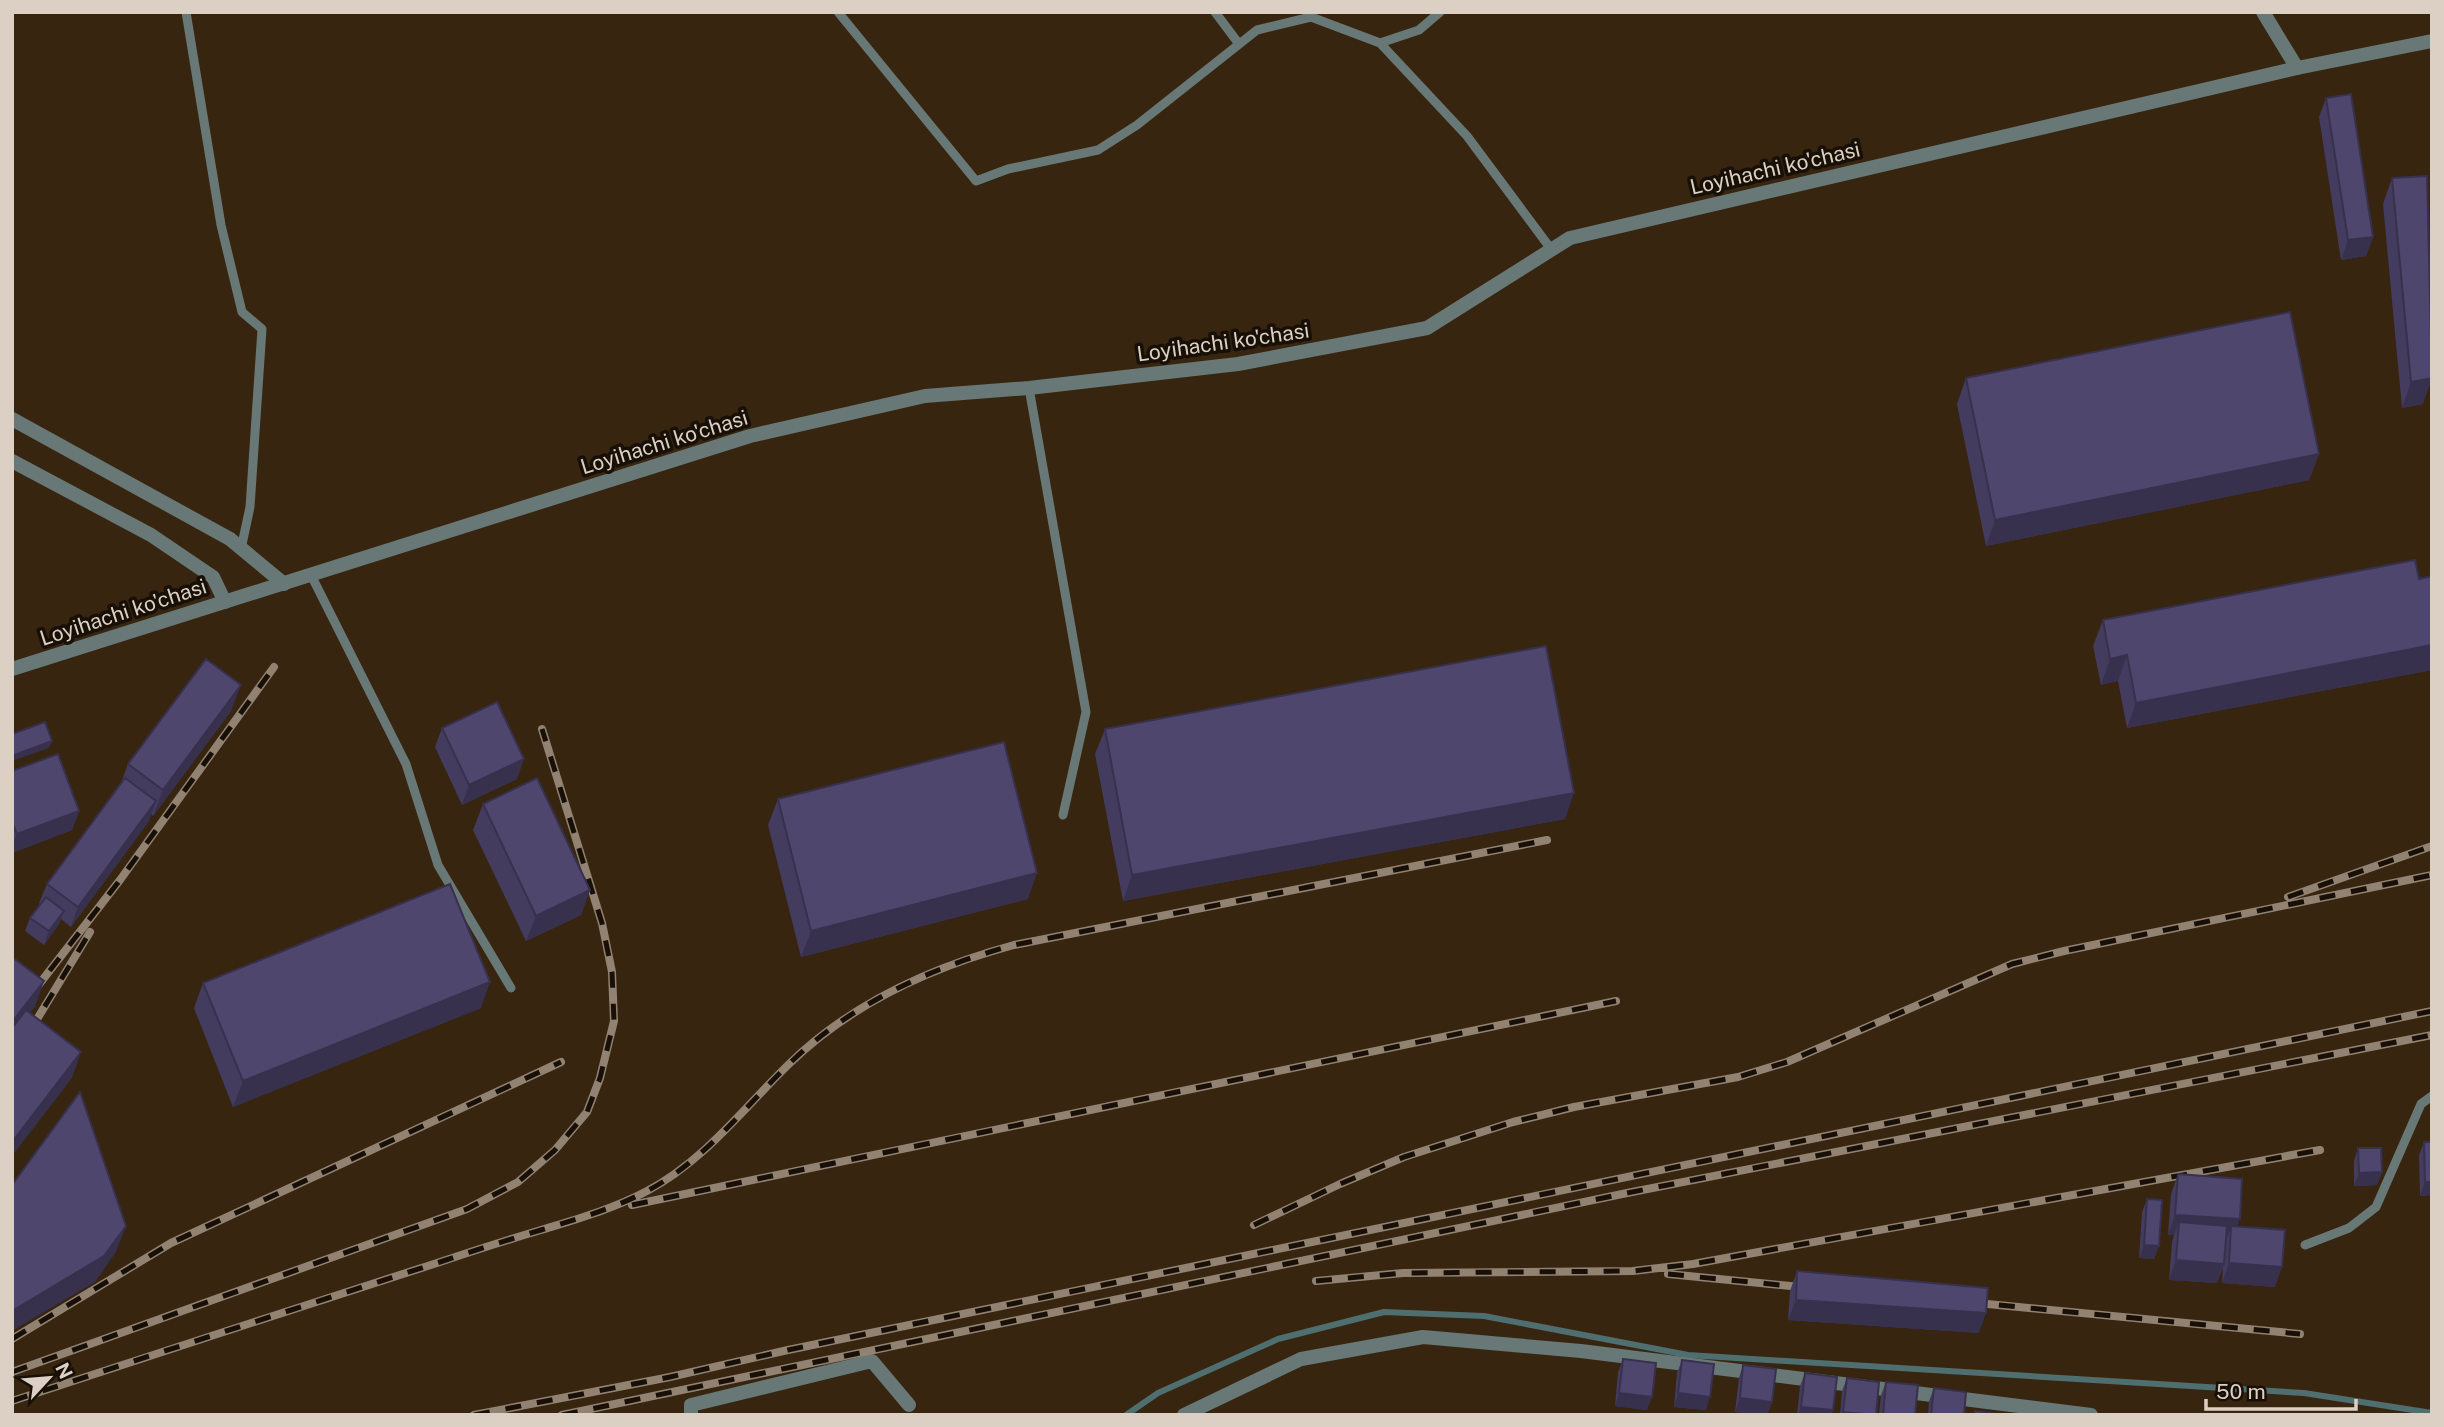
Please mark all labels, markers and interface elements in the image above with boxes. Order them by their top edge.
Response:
street label: Loyihachi ko'chasi [1688,136,1862,200]
street label: Loyihachi ko'chasi [1135,318,1311,366]
street label: Loyihachi ko'chasi [577,405,751,479]
street label: Loyihachi ko'chasi [37,573,209,651]
north arrow [14,1343,84,1413]
text: N [51,1359,77,1382]
scale bar [2206,1368,2356,1412]
text: 50 m [2216,1379,2266,1404]

